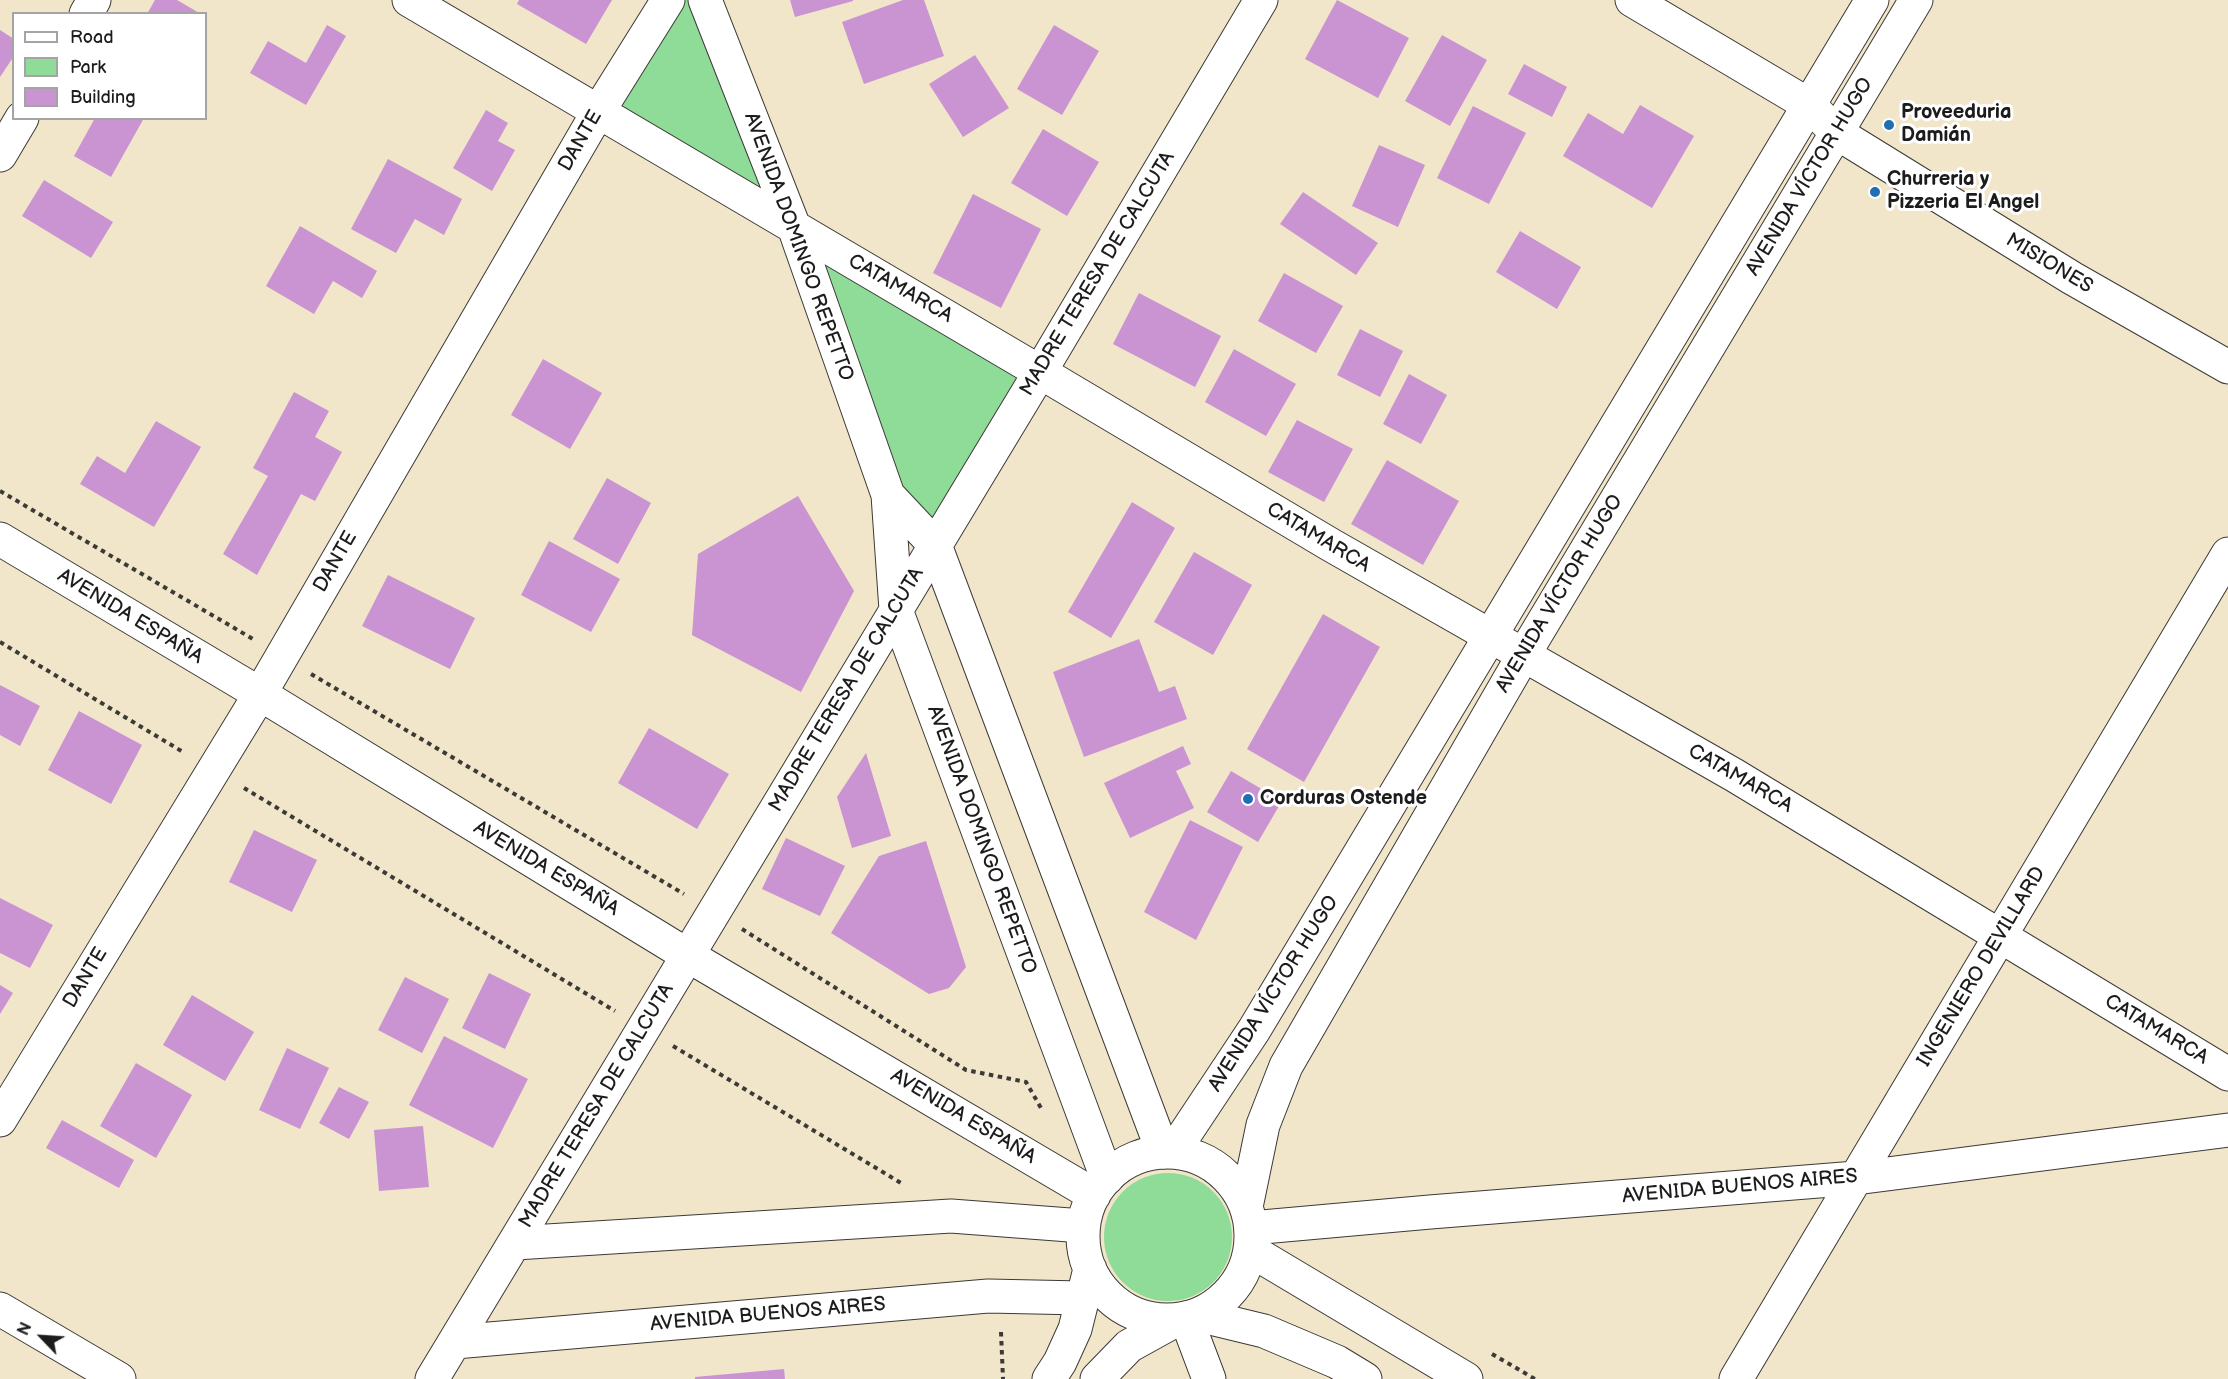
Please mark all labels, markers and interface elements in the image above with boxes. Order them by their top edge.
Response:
legend [12,12,207,120]
text: Road [70,27,114,48]
text: Park [70,57,106,78]
street label: AVENIDA VÍCTOR HUGO [1741,74,1879,280]
text: Building [70,87,136,108]
place label: Proveeduria Damián [1901,101,2011,148]
street label: DANTE [554,106,608,176]
street label: AVENIDA DOMINGO REPETTO [738,110,858,384]
marker: Proveeduria Damián [1882,118,1896,132]
street label: MADRE TERESA DE CALCUTA [1015,147,1181,401]
place label: Churreria y Pizzeria El Angel [1887,168,2039,215]
marker: Churreria y Pizzeria El Angel [1868,185,1882,199]
street label: MISIONES [2001,229,2097,299]
street label: CATAMARCA [843,249,957,329]
street label: AVENIDA VÍCTOR HUGO [1491,491,1629,697]
street label: CATAMARCA [1262,498,1374,578]
street label: DANTE [309,527,363,597]
street label: MADRE TERESA DE CALCUTA [764,563,930,817]
street label: AVENIDA ESPAÑA [53,564,207,670]
street label: AVENIDA DOMINGO REPETTO [921,703,1041,977]
street label: CATAMARCA [1683,739,1797,819]
place label: Corduras Ostende [1260,787,1427,811]
marker: Corduras Ostende [1241,792,1255,806]
street label: AVENIDA ESPAÑA [469,816,623,922]
street label: INGENIERO DEVILLARD [1913,863,2051,1071]
street label: AVENIDA VÍCTOR HUGO [1204,891,1344,1097]
street label: DANTE [59,943,113,1013]
street label: MADRE TERESA DE CALCUTA [514,979,680,1233]
street label: CATAMARCA [2100,990,2212,1070]
street label: AVENIDA ESPAÑA [886,1064,1040,1170]
street label: AVENIDA BUENOS AIRES [1621,1165,1859,1209]
street label: AVENIDA BUENOS AIRES [649,1293,887,1337]
north arrow [12,1307,72,1367]
text: N [14,1320,36,1339]

